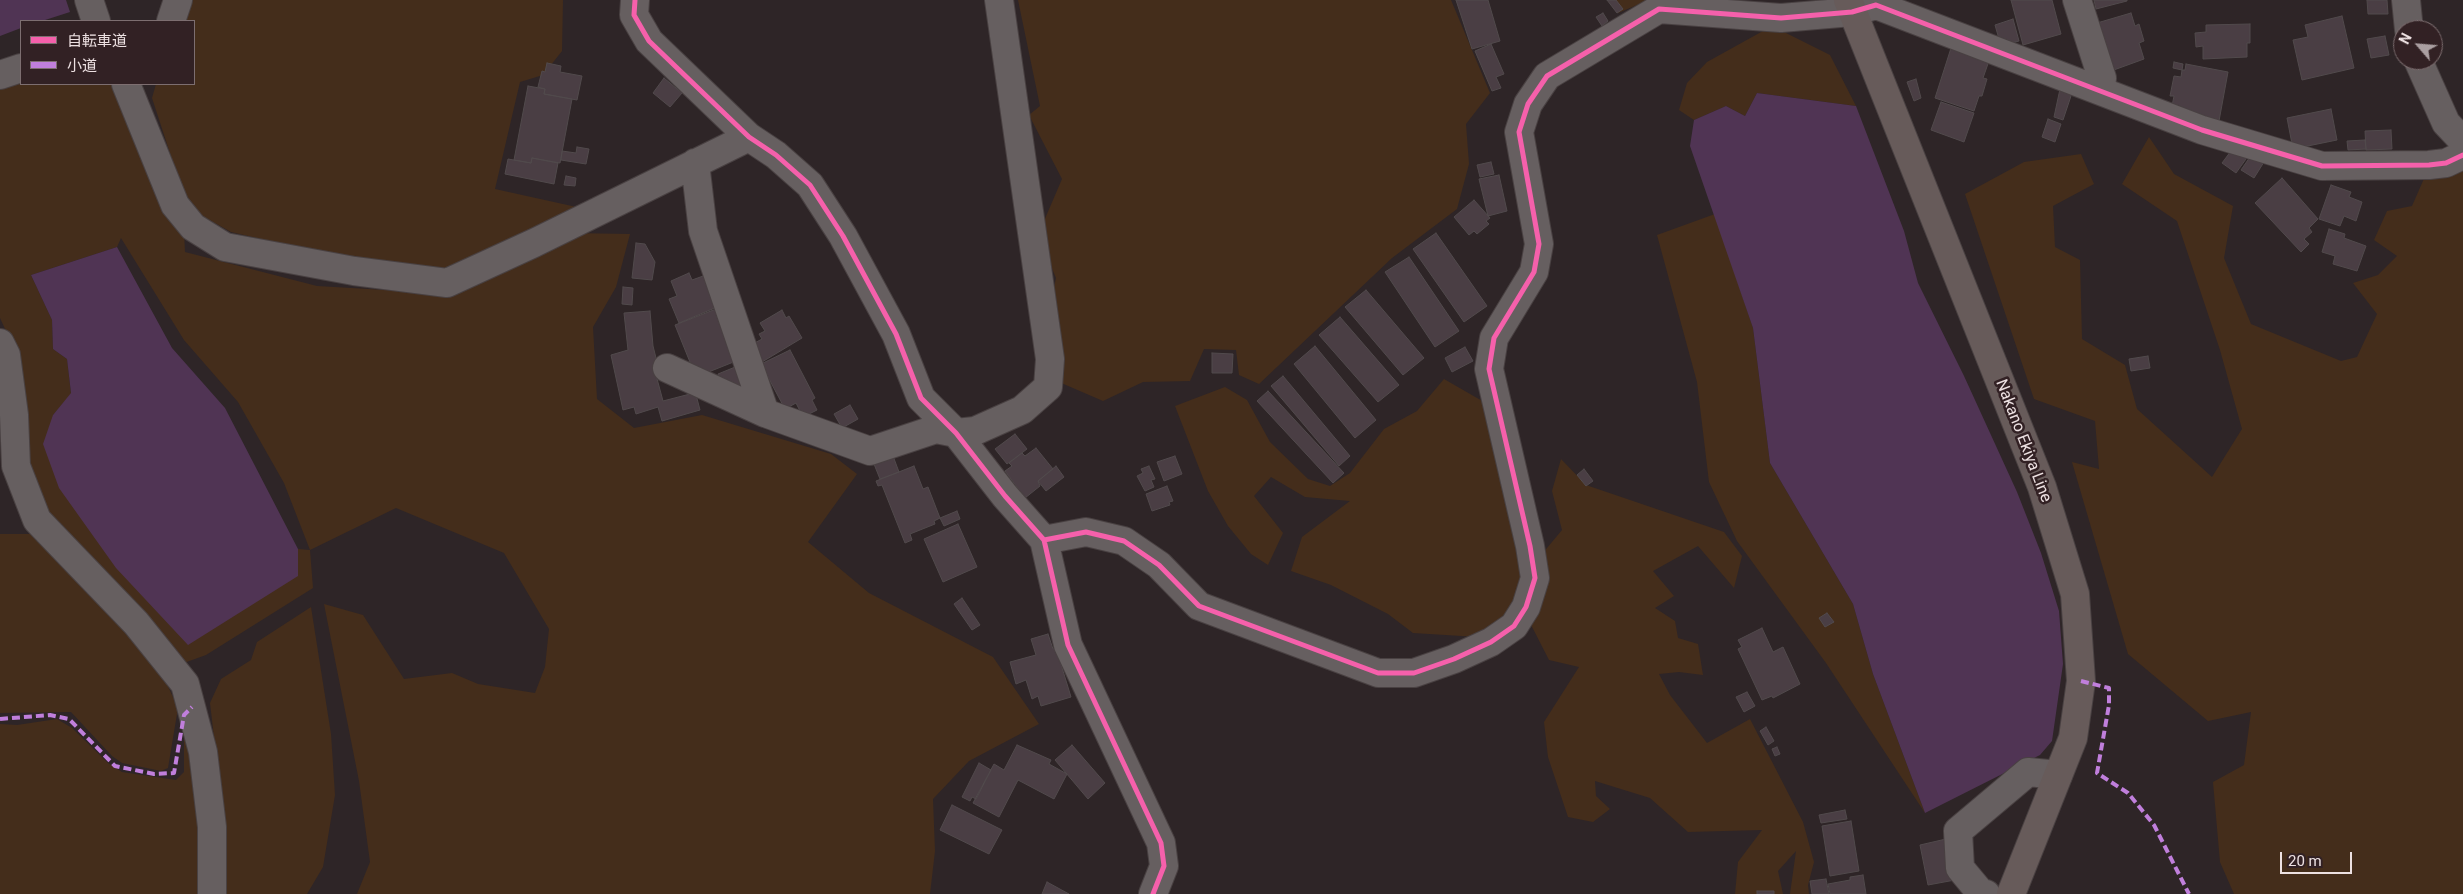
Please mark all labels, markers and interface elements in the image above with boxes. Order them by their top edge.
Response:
legend [20,20,195,85]
north arrow [2393,20,2443,70]
text: N [2396,31,2415,47]
text: 自転車道 [67,32,127,50]
text: 小道 [67,57,97,75]
street label: Nakano Ekiya Line [1991,377,2055,505]
scale bar [2283,842,2356,874]
text: 20 m [2288,852,2322,870]

